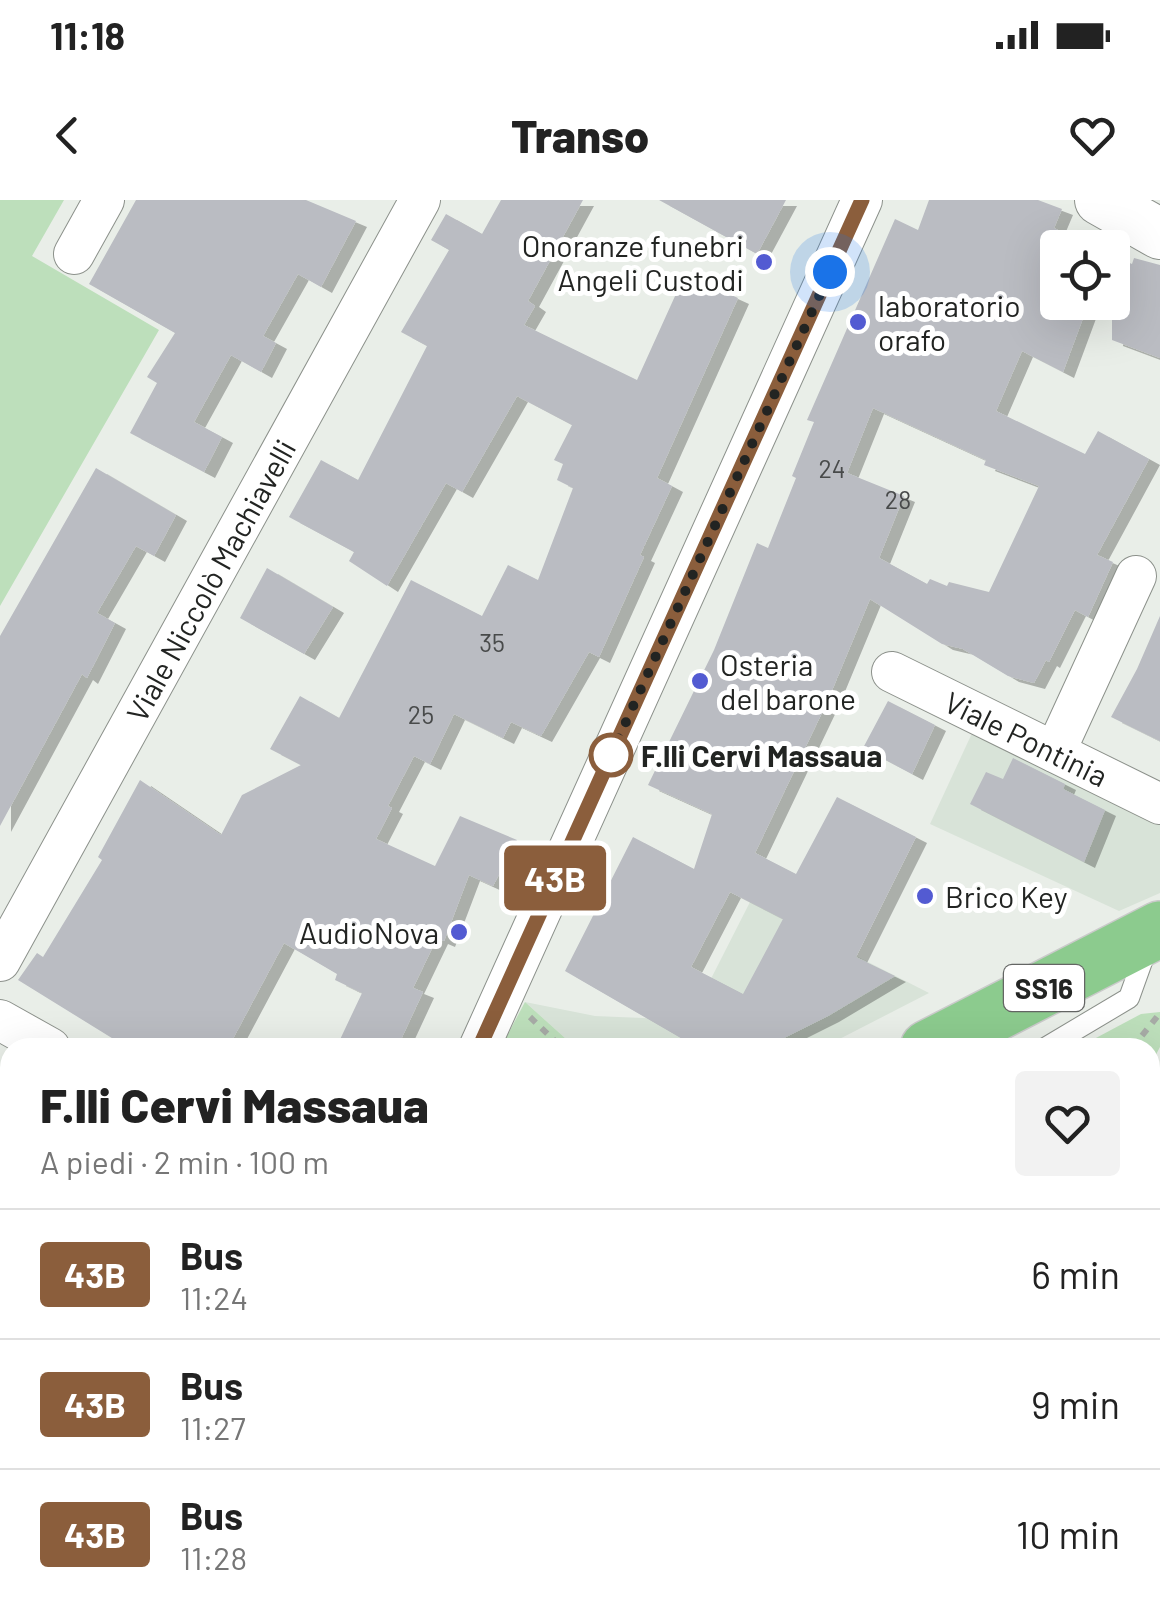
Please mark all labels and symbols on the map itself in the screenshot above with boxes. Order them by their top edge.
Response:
place label: Onoranze funebri Angeli Custodi [522,227,744,297]
your location [805,247,855,297]
marker: Onoranze funebri Angeli Custodi [753,251,775,273]
place label: laboratorio orafo [878,287,1021,357]
marker: laboratorio orafo [847,311,869,333]
street label: Viale Niccolò Machiavelli [118,433,302,727]
house number: 24 [818,453,846,483]
house number: 28 [885,484,911,514]
house number: 35 [479,627,505,657]
place label: Osteria del barone [720,646,856,716]
marker: Osteria del barone [689,670,711,692]
street label: Viale Pontinia [939,683,1114,794]
house number: 25 [408,699,434,729]
marker: F.lli Cervi Massaua [590,734,632,776]
place label: F.lli Cervi Massaua [641,737,882,773]
line badge: 43B [498,846,612,910]
place label: Brico Key [945,878,1068,914]
marker: Brico Key [914,885,936,907]
place label: AudioNova [299,914,439,950]
marker: AudioNova [448,921,470,943]
road number: SS16 [1004,965,1084,1011]

